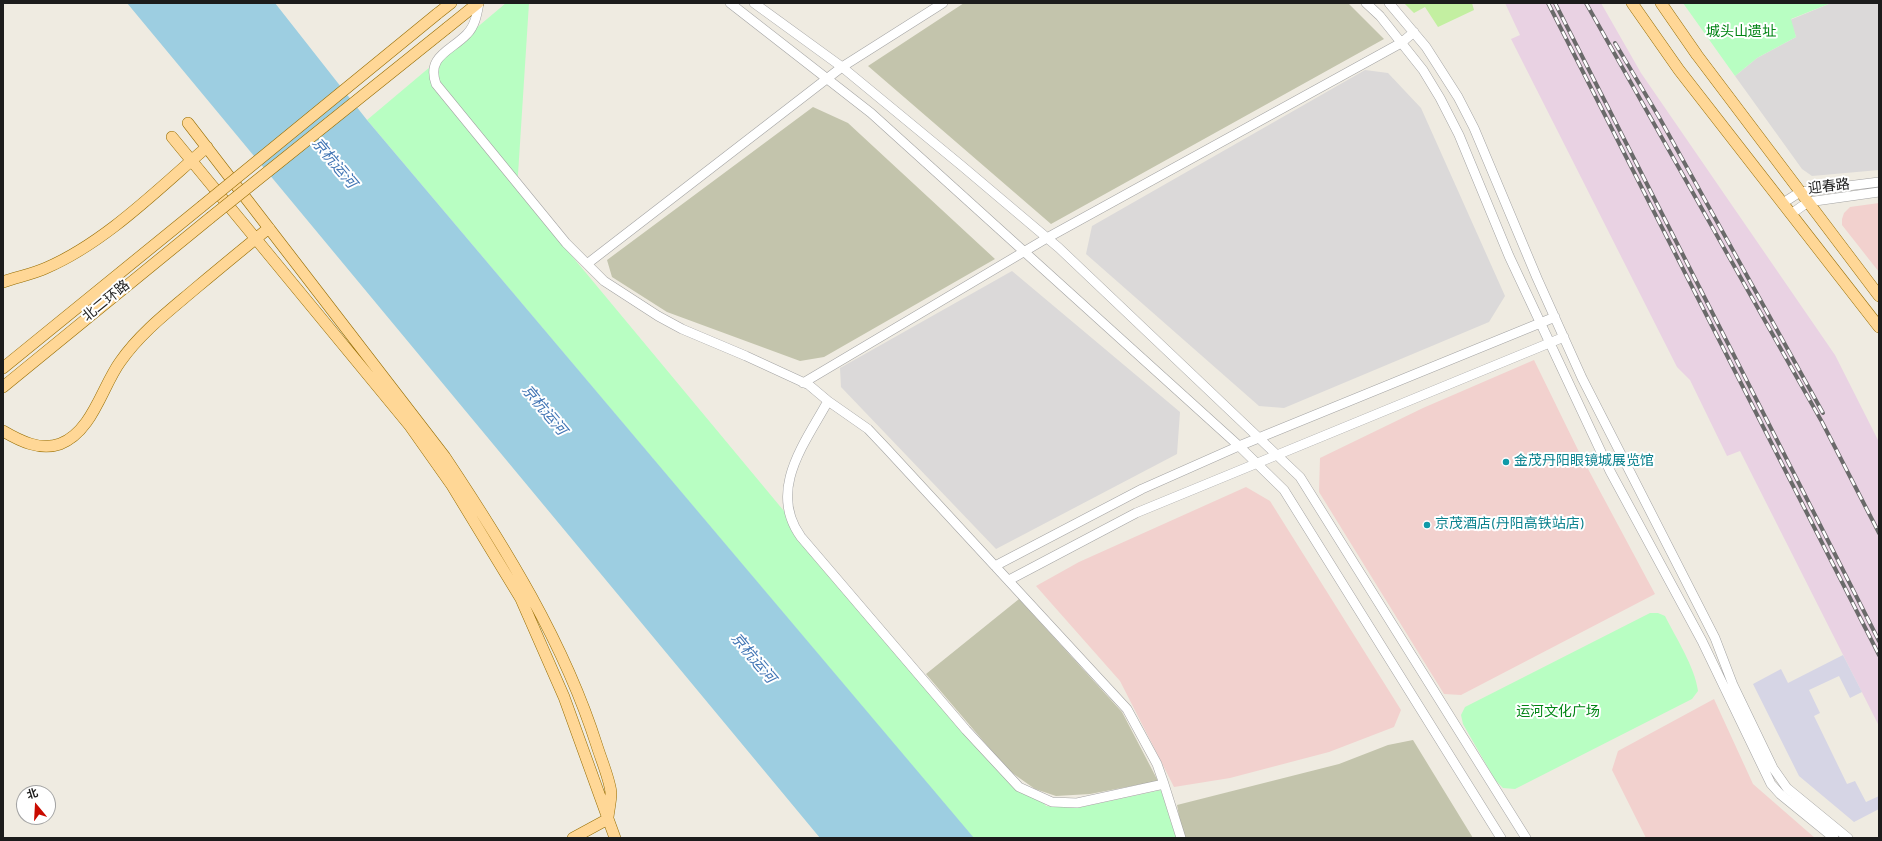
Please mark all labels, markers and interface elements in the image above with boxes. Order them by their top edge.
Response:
park label: 城头山遗址 [1706,25,1776,41]
water label: 京杭运河 [307,135,359,193]
street label: 迎春路 [1807,177,1851,199]
street label: 北二环路 [80,278,134,326]
water label: 京杭运河 [517,382,569,440]
place label: 金茂丹阳眼镜城展览馆 [1514,454,1654,470]
marker: 金茂丹阳眼镜城展览馆 [1501,457,1511,467]
place label: 京茂酒店(丹阳高铁站店) [1435,517,1585,533]
marker: 京茂酒店(丹阳高铁站店) [1422,520,1432,530]
water label: 京杭运河 [726,630,778,688]
park label: 运河文化广场 [1516,705,1600,721]
north arrow [16,785,56,825]
text: 北 [25,786,40,803]

